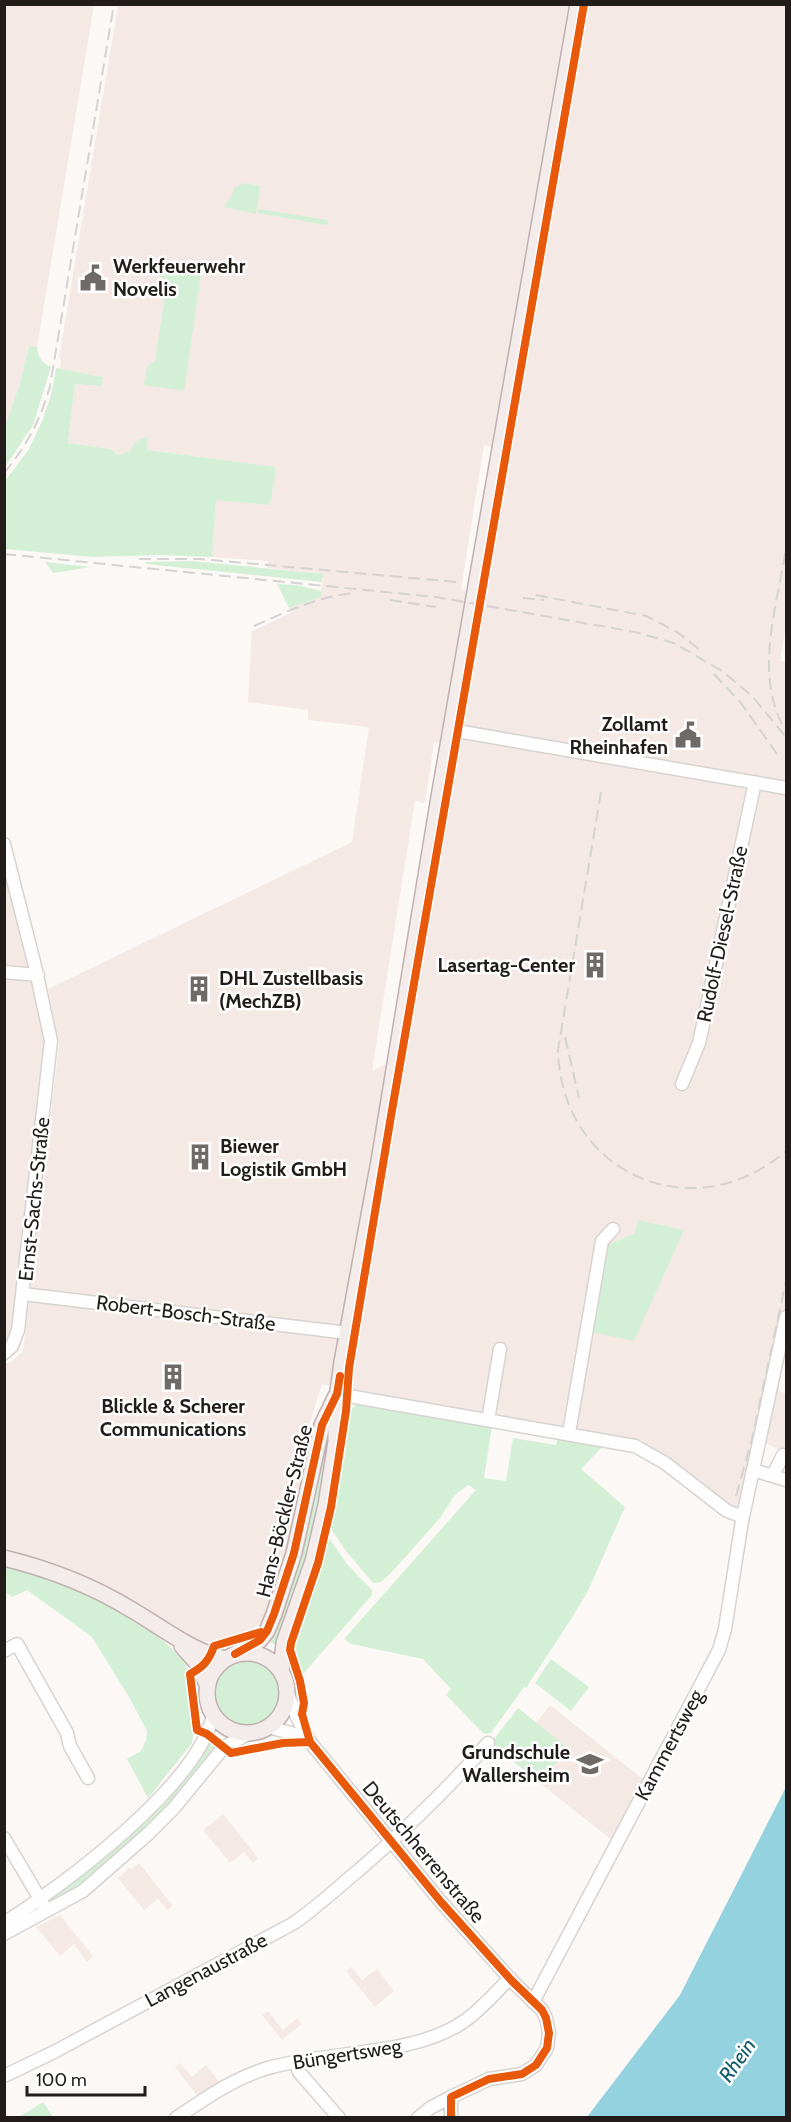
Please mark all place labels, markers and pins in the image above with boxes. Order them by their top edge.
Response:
place label: Werkfeuerwehr Novelis [113,254,246,301]
public building icon: Werkfeuerwehr Novelis [78,263,108,293]
place label: Zollamt Rheinhafen [570,712,668,759]
public building icon: Zollamt Rheinhafen [673,720,703,750]
building icon: Lasertag-Center [580,950,610,980]
place label: Lasertag-Center [437,953,575,977]
place label: DHL Zustellbasis (MechZB) [219,966,363,1013]
building icon: DHL Zustellbasis (MechZB) [184,974,214,1004]
place label: Biewer Logistik GmbH [220,1134,347,1181]
building icon: Biewer Logistik GmbH [185,1142,215,1172]
building icon: Blickle & Scherer Communications [158,1362,188,1392]
place label: Blickle & Scherer Communications [100,1394,246,1441]
place label: Grundschule Wallersheim [462,1740,570,1787]
school or university icon: Grundschule Wallersheim [575,1749,605,1779]

